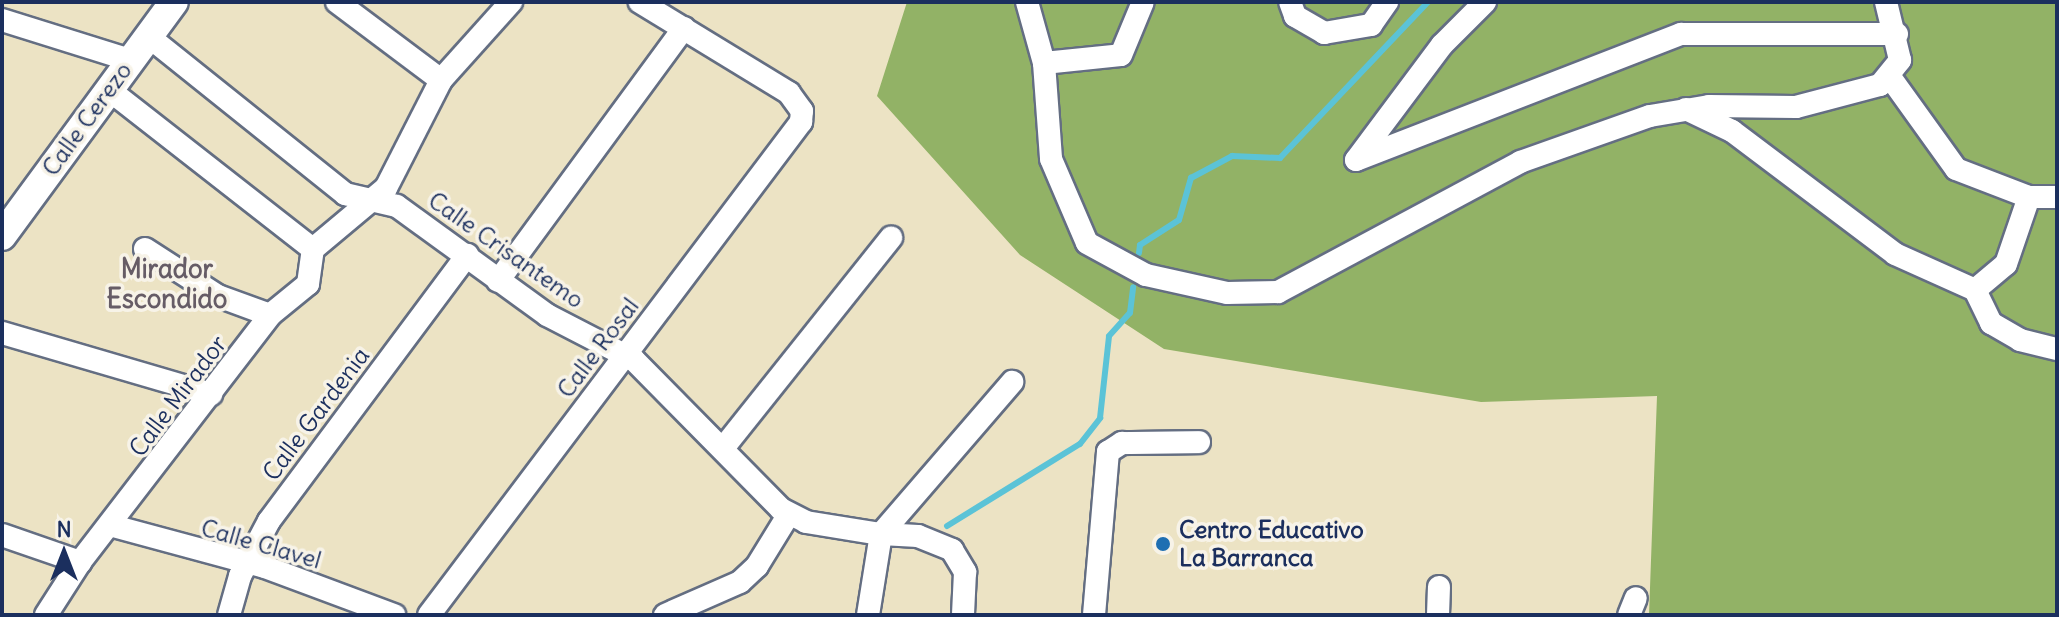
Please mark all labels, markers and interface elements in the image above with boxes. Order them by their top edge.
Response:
street label: Calle Cerezo [36,57,138,181]
street label: Calle Crisantemo [423,186,589,314]
district label: Mirador Escondido [107,253,227,314]
street label: Calle Rosal [551,293,645,403]
street label: Calle Mirador [123,330,233,462]
street label: Calle Gardenia [257,342,375,486]
north arrow [24,513,104,593]
street label: Calle Clavel [198,513,324,575]
text: N [56,515,72,543]
place label: Centro Educativo La Barranca [1179,516,1364,572]
marker: Centro Educativo La Barranca [1154,535,1172,553]

